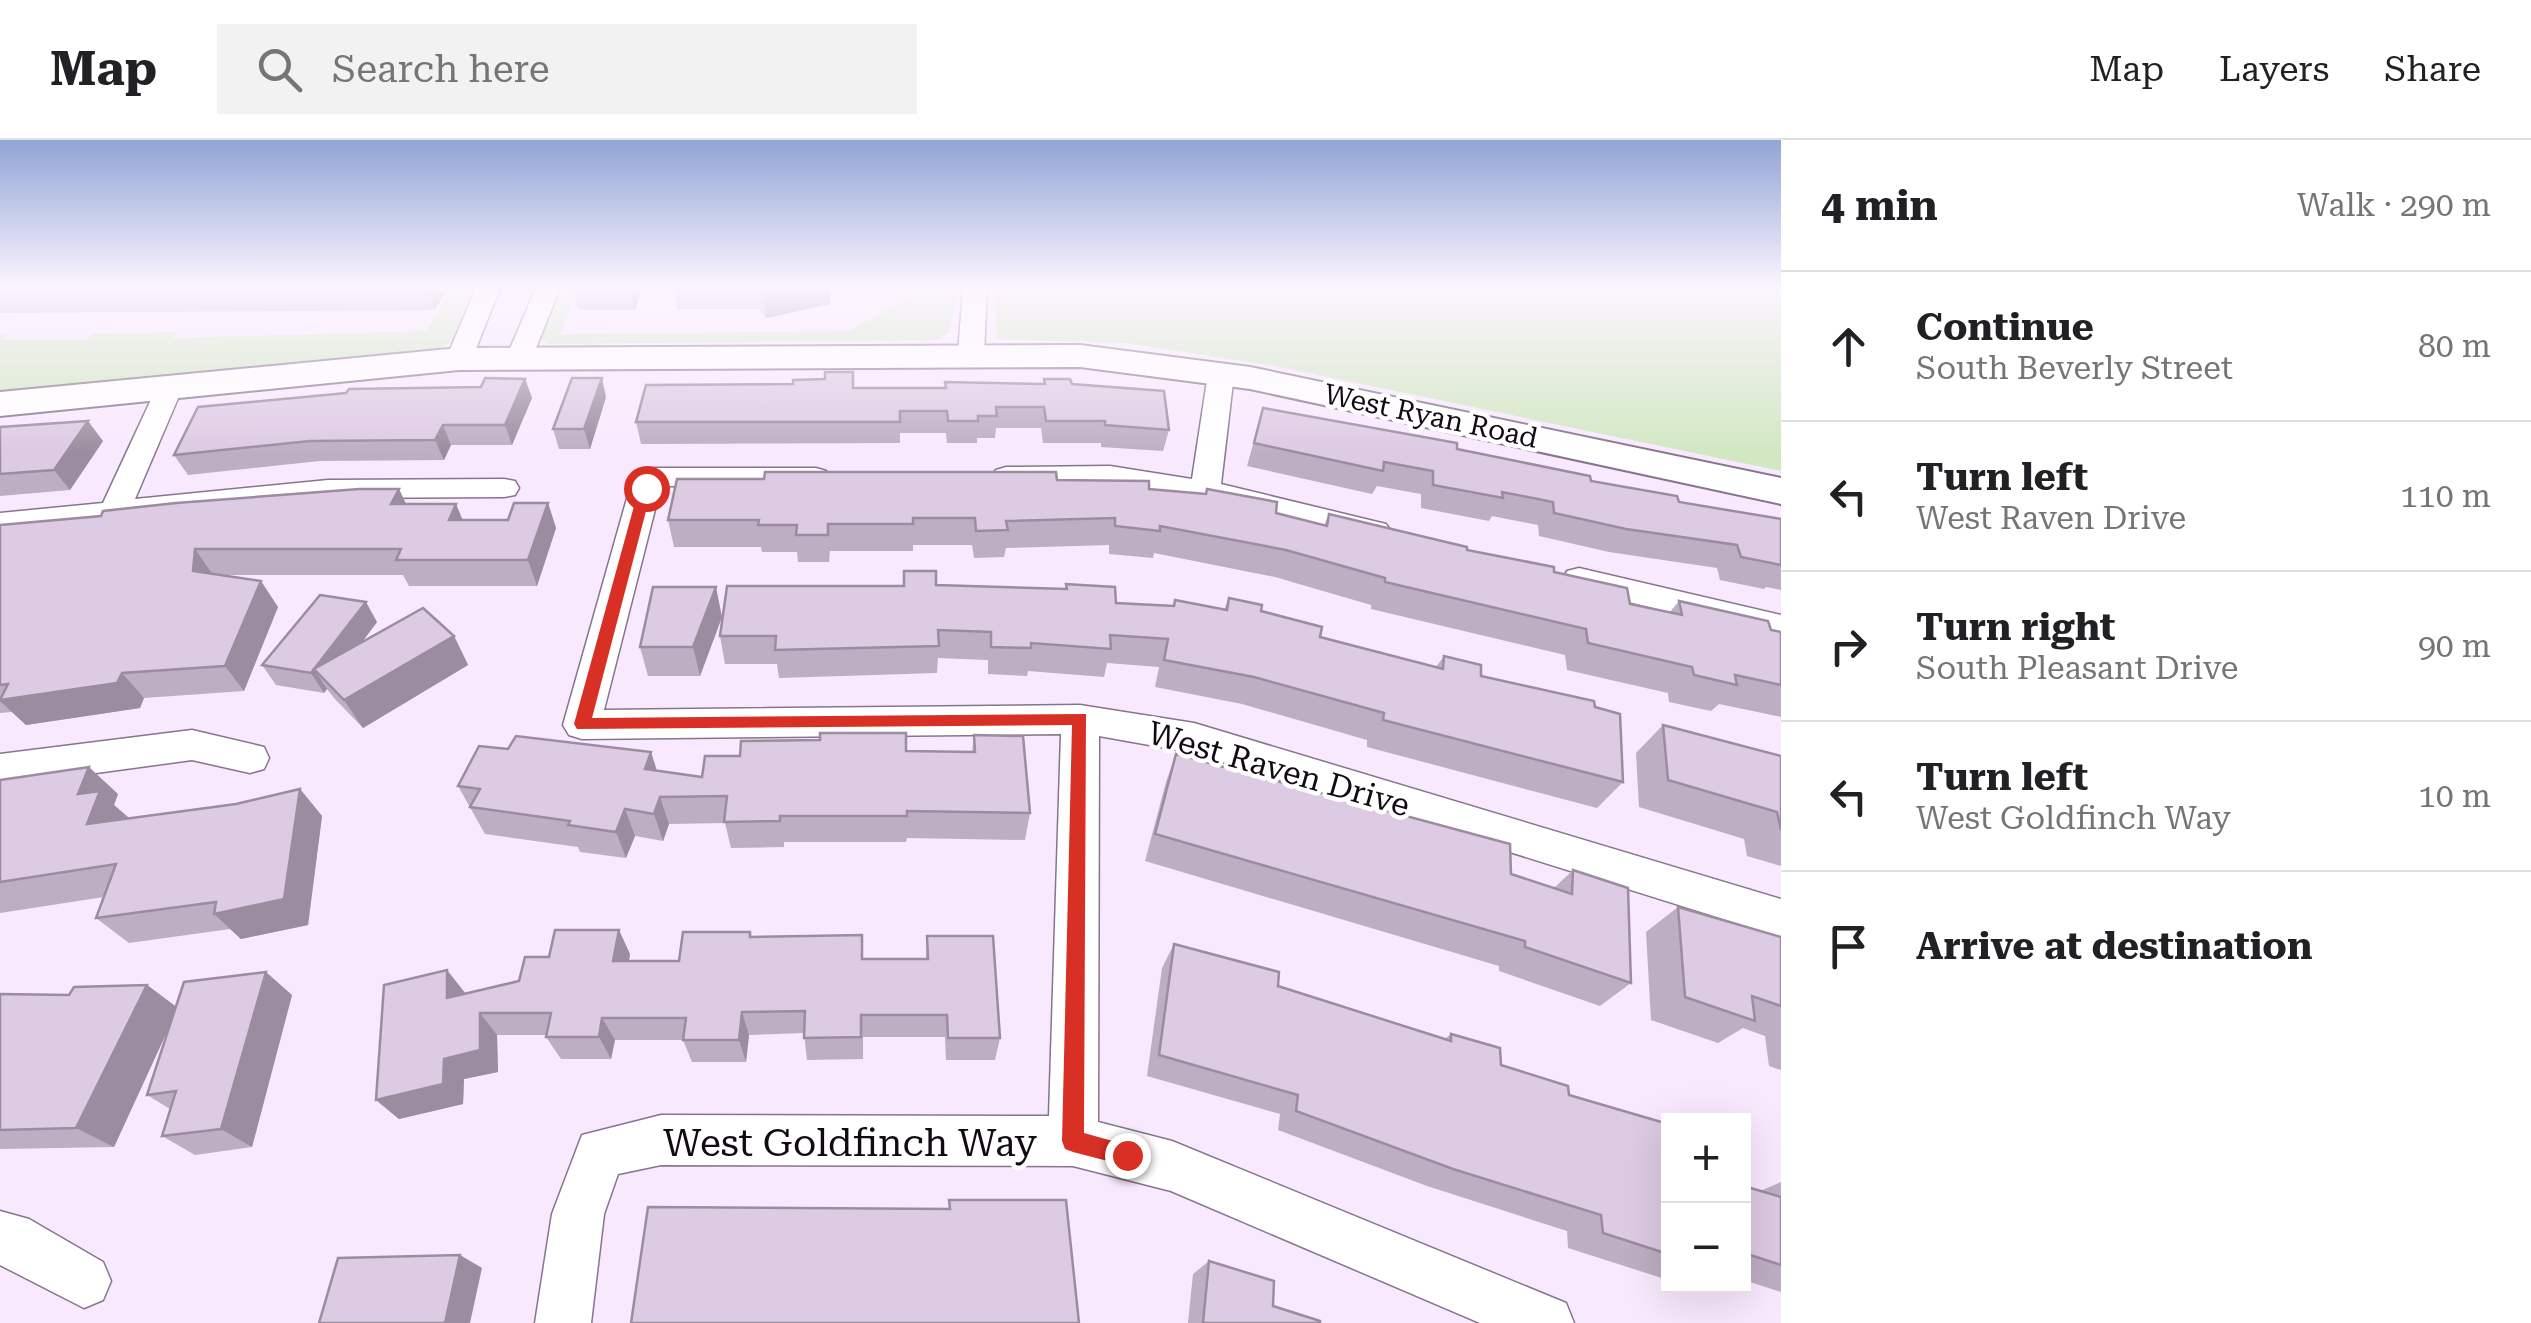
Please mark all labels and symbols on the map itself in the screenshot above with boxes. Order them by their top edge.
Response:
street label: West Ryan Road [1321,377,1541,455]
route start [624,466,670,512]
street label: West Raven Drive [1144,714,1414,824]
street label: West Goldfinch Way [663,1121,1038,1166]
route end [1105,1133,1151,1179]

